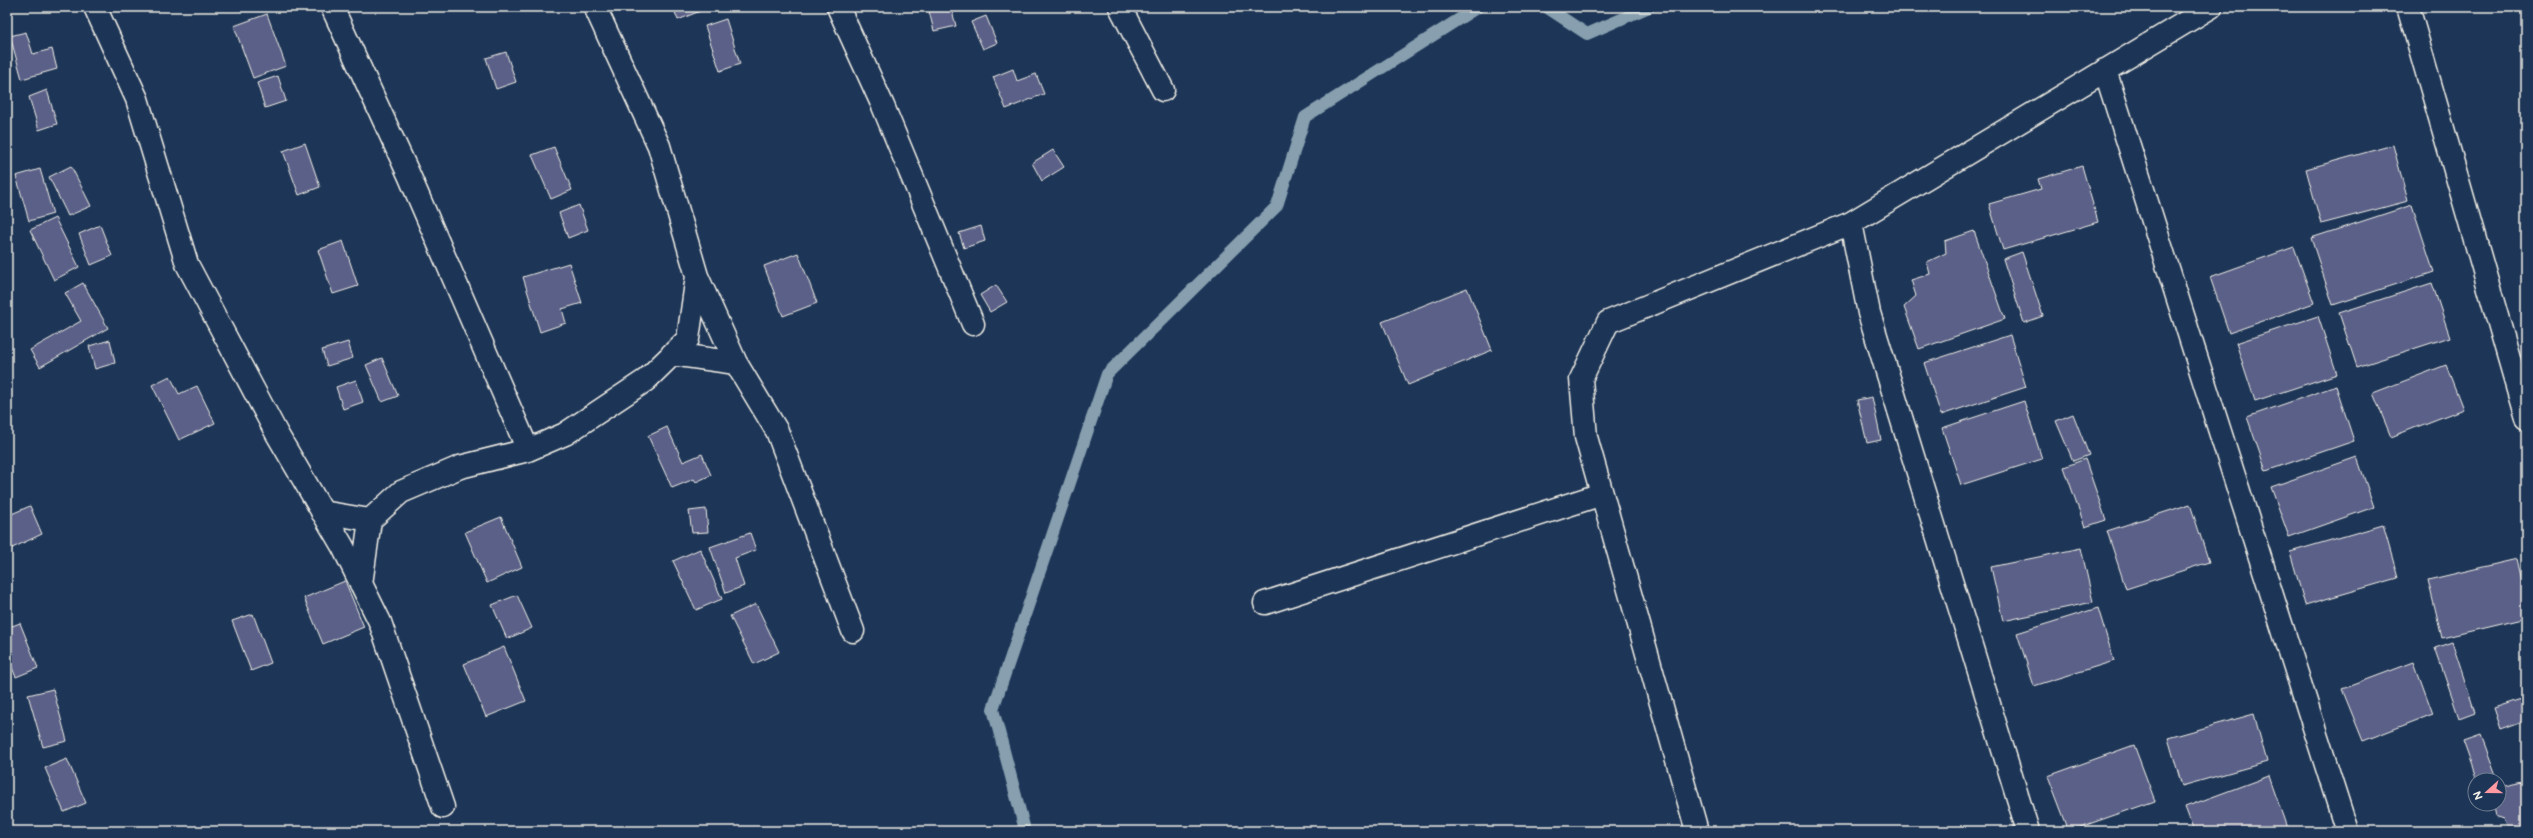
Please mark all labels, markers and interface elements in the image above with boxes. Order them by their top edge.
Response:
north arrow [2467,772,2507,812]
text: N [2471,789,2486,802]

